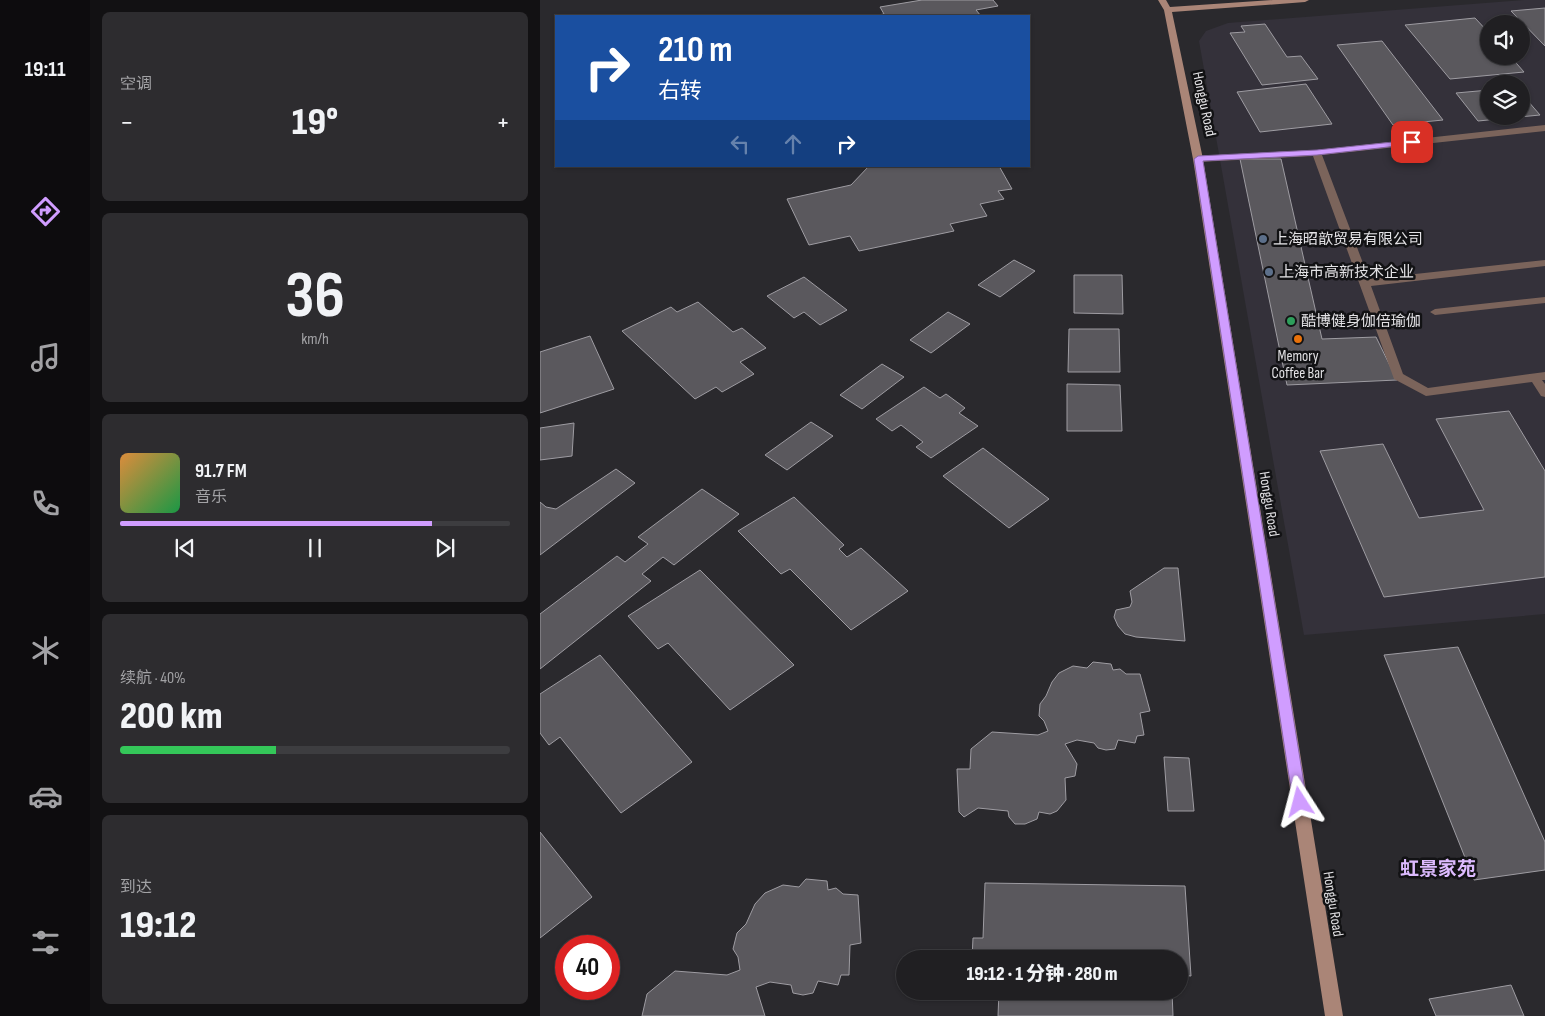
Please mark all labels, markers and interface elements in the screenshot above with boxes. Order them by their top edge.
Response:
map controls [1480,15,1530,125]
button: sound [1480,15,1530,65]
text: 210 m [658,29,732,72]
icon: right [575,35,640,100]
text: 19:11 [24,56,66,83]
street label: Honggu Road [1188,70,1220,138]
text: 空调 [120,75,152,94]
button: layers [1480,75,1530,125]
text: 右转 [658,78,702,105]
text: 19° [292,100,338,145]
text: − [120,106,134,139]
text: + [496,106,510,139]
pin [1391,121,1433,163]
icon: arrive [1398,128,1426,156]
icon: left [726,130,754,158]
icon: ahead [779,130,807,158]
icon: right [832,130,860,158]
icon: directions [28,194,63,229]
place label: 上海昭歆贸易有限公司 [1273,230,1423,249]
marker: 上海昭歆贸易有限公司 [1257,233,1269,245]
text: 36 [285,258,345,336]
place label: 上海市高新技术企业 [1279,263,1414,282]
marker: 上海市高新技术企业 [1263,266,1275,278]
place label: 酷博健身伽倍瑜伽 [1301,312,1421,331]
marker: 酷博健身伽倍瑜伽 [1285,315,1297,327]
text: km/h [301,330,329,349]
marker: Memory Coffee Bar [1292,333,1304,345]
icon: music [28,340,63,375]
place label: Memory Coffee Bar [1272,347,1325,383]
text: 91.7 FM [195,460,247,483]
street label: Honggu Road [1254,470,1284,538]
icon: phone [28,486,63,521]
text: 音乐 [195,488,227,507]
icon: previous [171,534,199,562]
icon: pause [301,534,329,562]
icon: next [431,534,459,562]
icon: climate [28,633,63,668]
text: 续航 · 40% [120,669,186,688]
text: 200 km [120,694,222,739]
position arrow [1273,775,1325,827]
icon: car [28,779,63,814]
district label: 虹景家苑 [1400,858,1476,881]
street label: Honggu Road [1318,870,1348,938]
text: 到达 [120,878,152,897]
text: 19:12 [120,903,196,948]
icon: filters [28,925,63,960]
speed limit sign: 40 [555,935,620,1000]
text: 19:12 · 1 分钟 · 280 m [966,963,1118,986]

